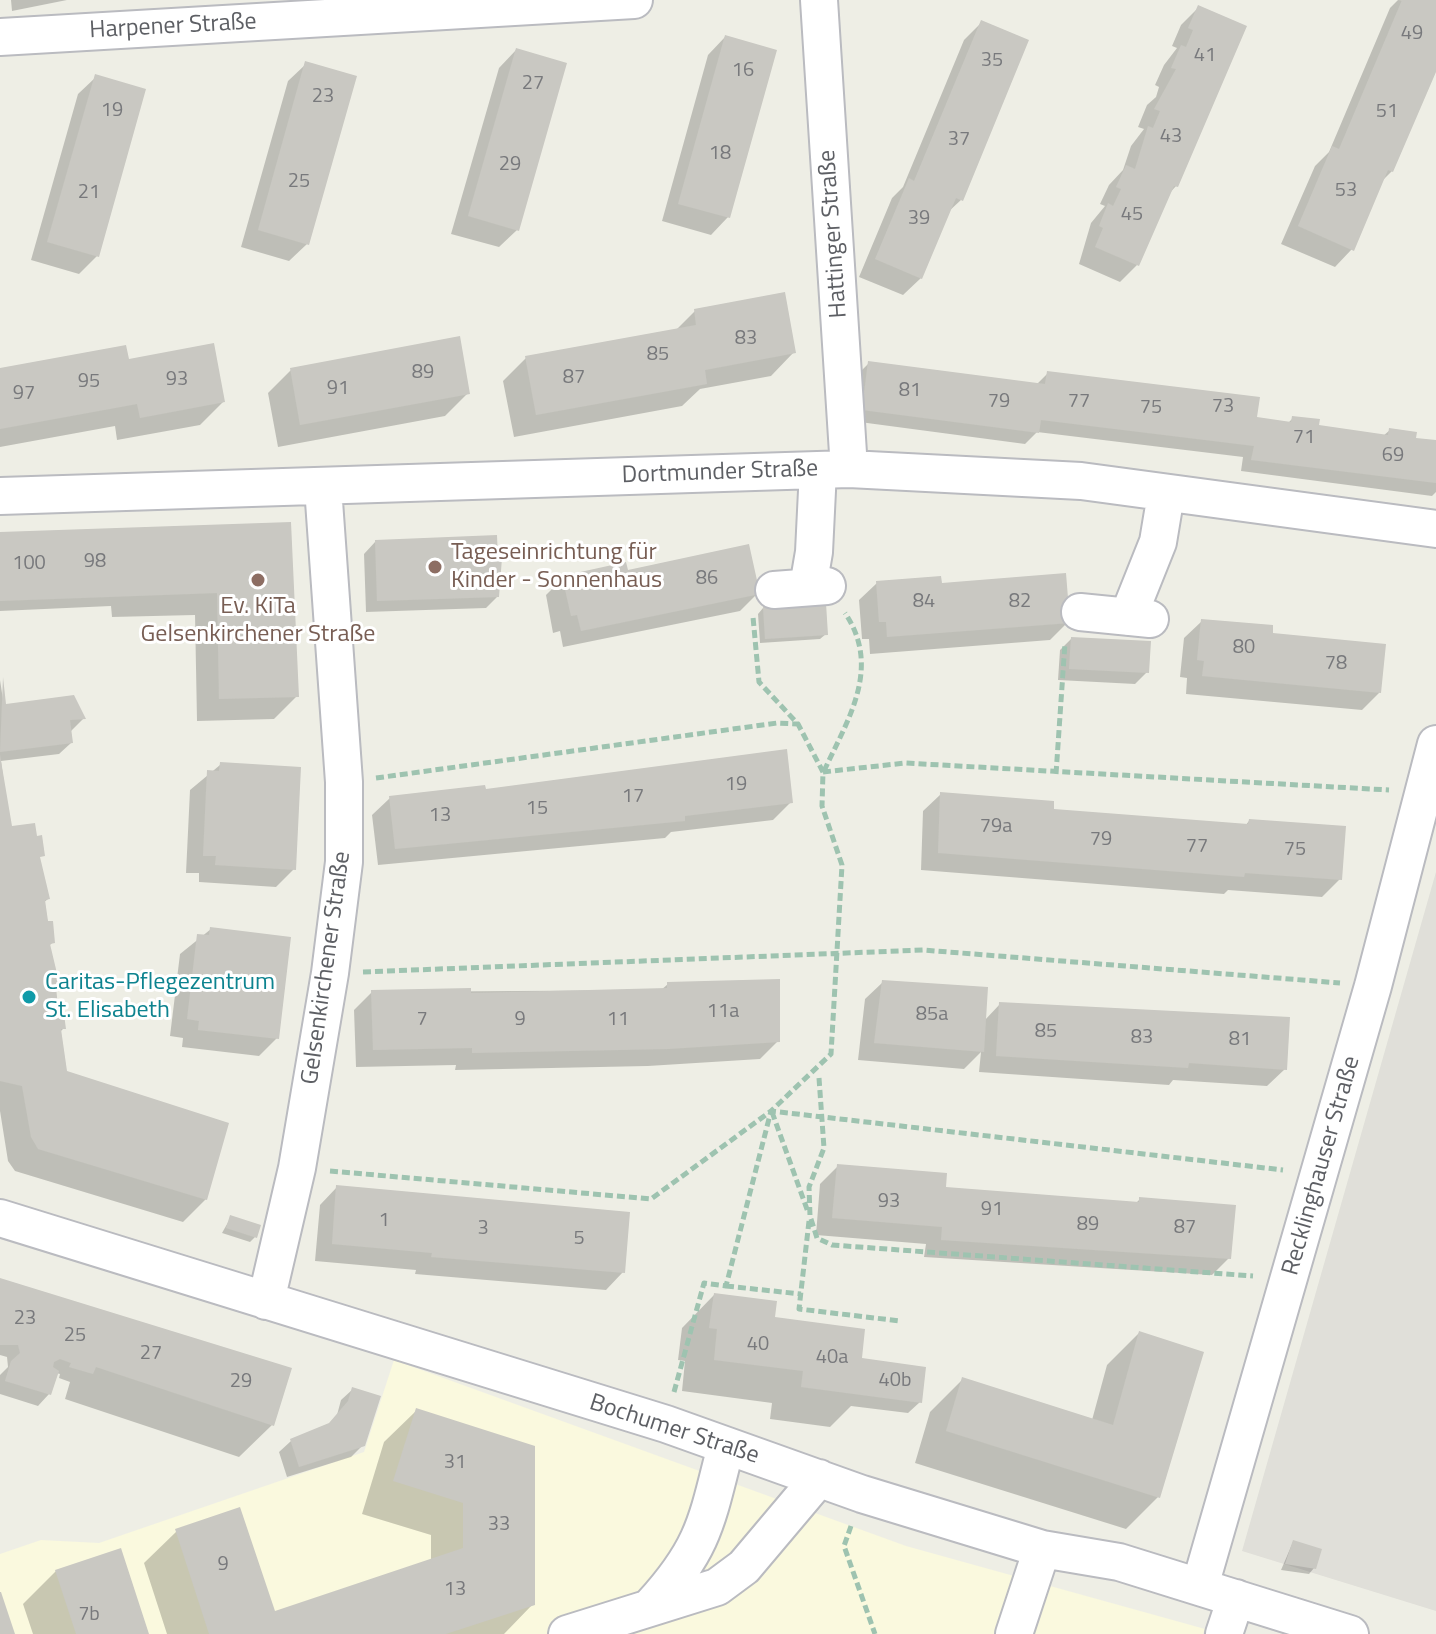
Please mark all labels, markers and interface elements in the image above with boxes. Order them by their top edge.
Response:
street label: Harpener Straße [89,8,257,46]
house number: 49 [1401,22,1423,46]
house number: 41 [1194,44,1216,68]
house number: 35 [981,49,1003,73]
house number: 16 [732,59,754,83]
house number: 27 [522,72,544,96]
house number: 23 [312,85,334,109]
house number: 19 [101,99,123,123]
house number: 51 [1376,100,1398,124]
house number: 43 [1160,125,1182,149]
house number: 37 [948,128,970,152]
house number: 18 [709,142,731,166]
street label: Hattinger Straße [814,149,854,319]
house number: 29 [499,153,521,177]
house number: 25 [288,170,310,194]
house number: 53 [1335,179,1357,203]
house number: 21 [78,181,100,205]
house number: 45 [1121,203,1143,227]
house number: 39 [908,207,930,231]
house number: 83 [735,327,757,351]
house number: 85 [647,343,669,367]
house number: 89 [412,361,434,385]
house number: 87 [563,366,585,390]
house number: 93 [166,368,188,392]
house number: 95 [78,370,100,394]
house number: 91 [327,377,349,401]
house number: 81 [899,379,921,403]
house number: 97 [13,382,35,406]
house number: 79 [988,390,1010,414]
house number: 77 [1068,390,1090,414]
house number: 73 [1212,395,1234,419]
house number: 75 [1140,396,1162,420]
house number: 71 [1293,426,1315,450]
house number: 69 [1382,444,1404,468]
street label: Dortmunder Straße [621,455,819,491]
place label: Tageseinrichtung für Kinder - Sonnenhaus [451,539,662,595]
house number: 98 [84,550,106,574]
house number: 100 [12,552,46,576]
marker: Tageseinrichtung für Kinder - Sonnenhaus [426,558,444,576]
house number: 86 [696,567,718,591]
marker: Ev. KiTa Gelsenkirchener Straße [249,571,267,589]
house number: 84 [913,590,935,614]
house number: 82 [1009,590,1031,614]
place label: Ev. KiTa Gelsenkirchener Straße [141,593,375,649]
house number: 80 [1233,636,1255,660]
house number: 78 [1325,652,1347,676]
house number: 19 [725,773,747,797]
house number: 17 [622,785,644,809]
house number: 15 [526,797,548,821]
house number: 13 [429,804,451,828]
house number: 79a [980,815,1012,839]
house number: 79 [1090,828,1112,852]
house number: 77 [1186,835,1208,859]
house number: 75 [1284,838,1306,862]
street label: Gelsenkirchener Straße [296,850,358,1086]
place label: Caritas-Pflegezentrum St. Elisabeth [45,969,275,1025]
marker: Caritas-Pflegezentrum St. Elisabeth [20,988,38,1006]
house number: 11a [707,1000,739,1024]
house number: 85a [916,1003,948,1027]
house number: 7 [416,1008,428,1032]
house number: 9 [514,1008,526,1032]
house number: 11 [607,1008,629,1032]
house number: 85 [1035,1020,1057,1044]
house number: 83 [1131,1026,1153,1050]
house number: 81 [1229,1028,1251,1052]
street label: Recklinghauser Straße [1277,1053,1367,1279]
house number: 93 [878,1190,900,1214]
house number: 91 [981,1198,1003,1222]
house number: 1 [378,1209,390,1233]
house number: 89 [1077,1213,1099,1237]
house number: 87 [1174,1216,1196,1240]
house number: 3 [477,1217,489,1241]
house number: 5 [573,1227,585,1251]
house number: 23 [14,1307,36,1331]
house number: 25 [64,1324,86,1348]
house number: 40 [747,1333,769,1357]
house number: 27 [140,1342,162,1366]
house number: 40a [816,1346,848,1370]
house number: 40b [879,1369,911,1393]
house number: 29 [230,1370,252,1394]
street label: Bochumer Straße [585,1389,763,1471]
house number: 31 [444,1451,466,1475]
house number: 33 [488,1513,510,1537]
house number: 9 [217,1553,229,1577]
house number: 13 [444,1578,466,1602]
house number: 7b [78,1603,100,1627]

